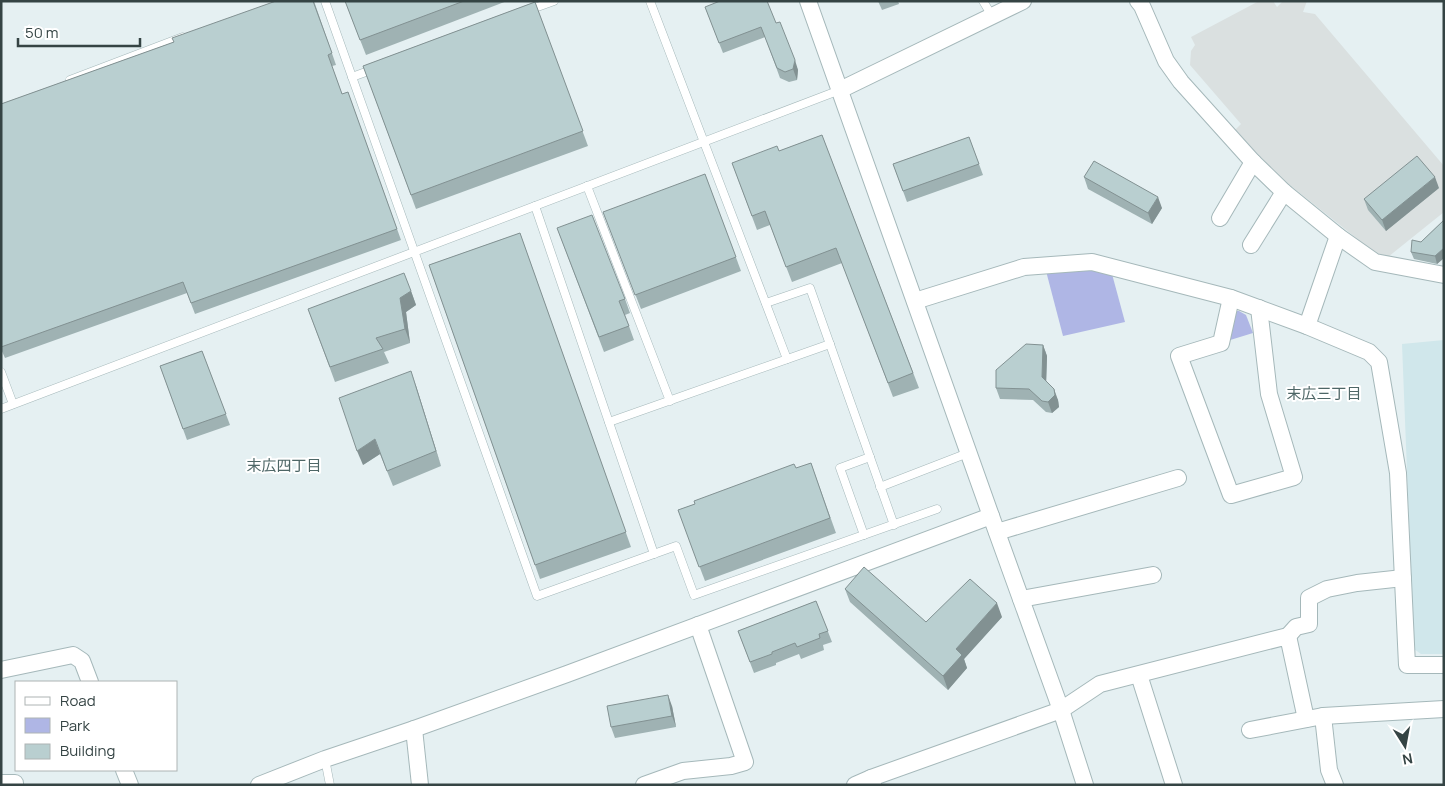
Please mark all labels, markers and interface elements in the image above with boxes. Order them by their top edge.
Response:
scale bar [18,15,140,47]
text: 50 m [25,22,59,43]
district label: 末広三丁目 [1286,383,1362,404]
district label: 末広四丁目 [246,455,322,476]
legend [15,681,178,771]
text: Road [60,690,96,711]
text: Park [60,715,90,736]
north arrow [1380,721,1430,771]
text: Building [60,740,115,761]
text: N [1401,749,1414,770]

